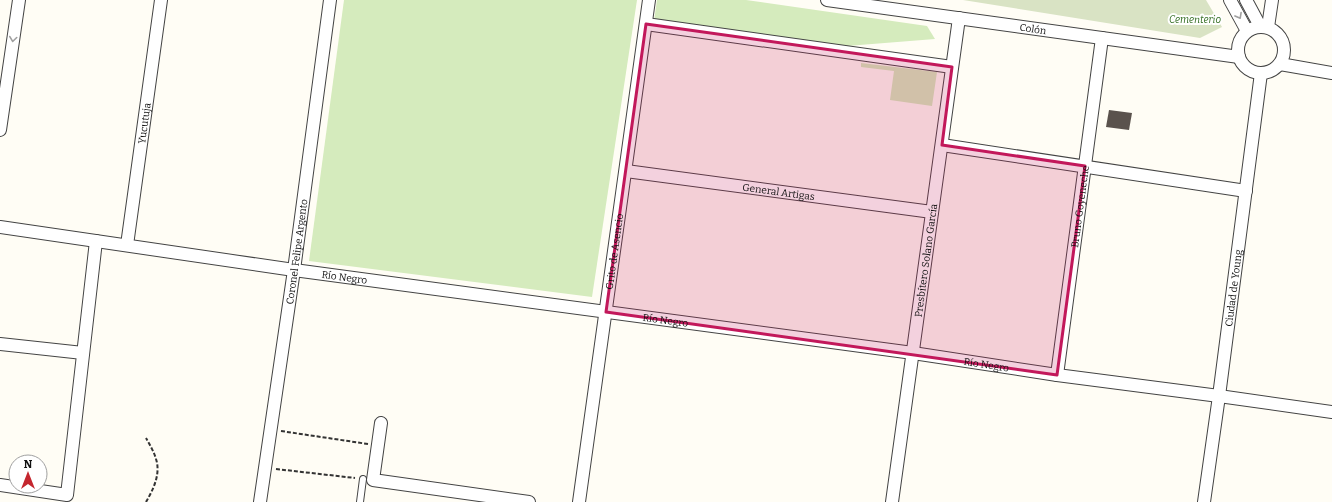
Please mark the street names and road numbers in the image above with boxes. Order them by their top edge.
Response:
street label: Colón [1019,22,1048,37]
street label: Yucutuja [136,101,154,145]
street label: Bruno Goyeneche [1069,165,1092,249]
street label: General Artigas [742,182,816,203]
street label: Coronel Felipe Argento [284,198,310,305]
street label: Presbítero Solano García [913,203,940,318]
street label: Grito de Asencio [604,213,626,290]
street label: Ciudad de Young [1223,248,1245,327]
street label: Río Negro [321,269,368,287]
street label: Río Negro [642,312,689,330]
street label: Río Negro [963,356,1010,375]

